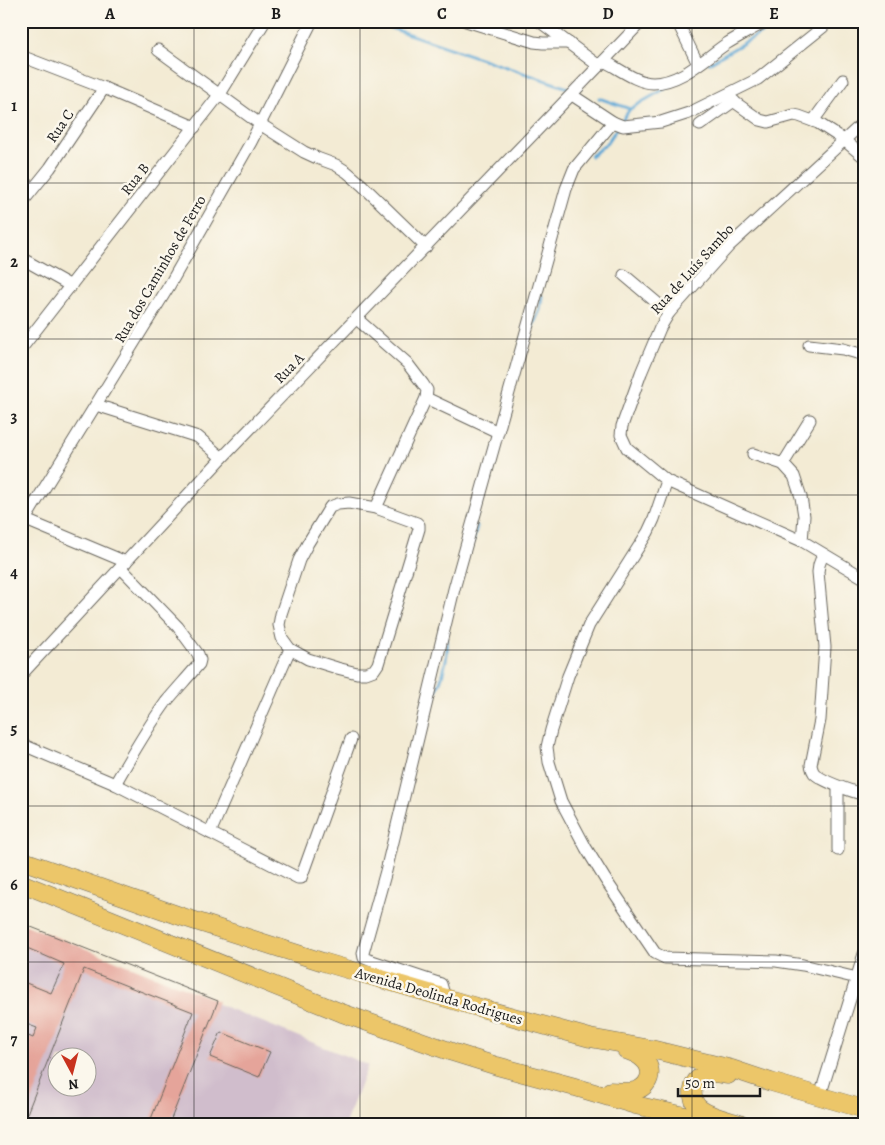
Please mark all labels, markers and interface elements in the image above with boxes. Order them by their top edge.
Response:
text: A [104,3,116,25]
text: B [271,3,281,25]
text: C [437,3,447,25]
text: D [602,3,614,25]
text: E [769,3,779,25]
text: 1 [11,95,17,117]
street label: Rua C [42,105,78,147]
street label: Rua B [116,159,154,199]
street label: Rua dos Caminhos de Ferro [109,192,211,346]
street label: Rua de Luís Sambo [646,219,738,319]
text: 2 [10,251,18,273]
street label: Rua A [269,348,309,388]
text: 3 [11,406,18,428]
text: 4 [10,562,18,584]
text: 5 [11,718,18,740]
text: 6 [10,874,18,896]
street label: Avenida Deolinda Rodrigues [352,962,525,1030]
text: 7 [11,1029,18,1051]
north arrow [48,1048,98,1098]
scale bar [678,1065,760,1097]
text: 50 m [685,1073,715,1093]
text: N [67,1074,80,1094]

